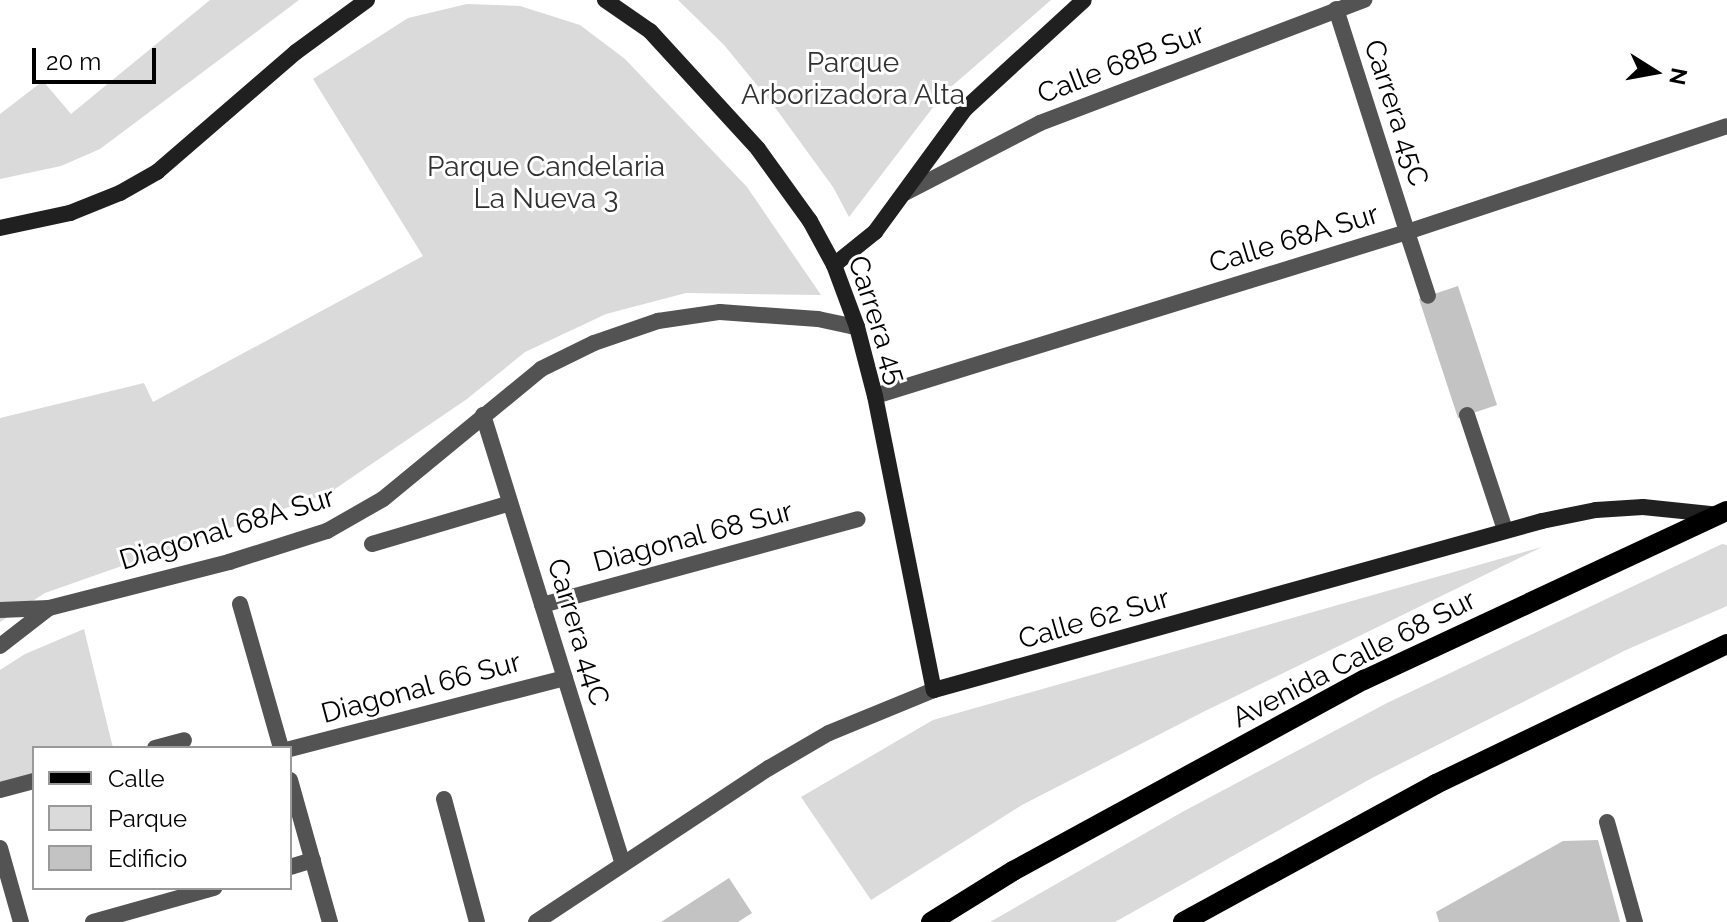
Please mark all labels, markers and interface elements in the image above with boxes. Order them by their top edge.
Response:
street label: Calle 68B Sur [1033,17,1209,111]
scale bar [36,32,160,82]
north arrow [1615,32,1695,112]
street label: Carrera 45C [1357,36,1435,190]
park label: Parque Arborizadora Alta [740,46,966,112]
text: 20 m [46,47,101,76]
text: N [1664,66,1693,87]
park label: Parque Candelaria La Nueva 3 [427,150,665,216]
street label: Calle 68A Sur [1205,197,1383,281]
street label: Carrera 45 [840,252,914,388]
street label: Diagonal 68A Sur [115,480,339,578]
street label: Diagonal 68 Sur [589,494,797,580]
street label: Carrera 44C [540,554,616,710]
street label: Calle 62 Sur [1015,581,1173,657]
street label: Avenida Calle 68 Sur [1227,583,1481,735]
street label: Diagonal 66 Sur [317,645,525,731]
legend [32,746,292,890]
text: Calle [108,764,165,793]
text: Parque [108,804,187,833]
text: Edificio [108,844,187,873]

